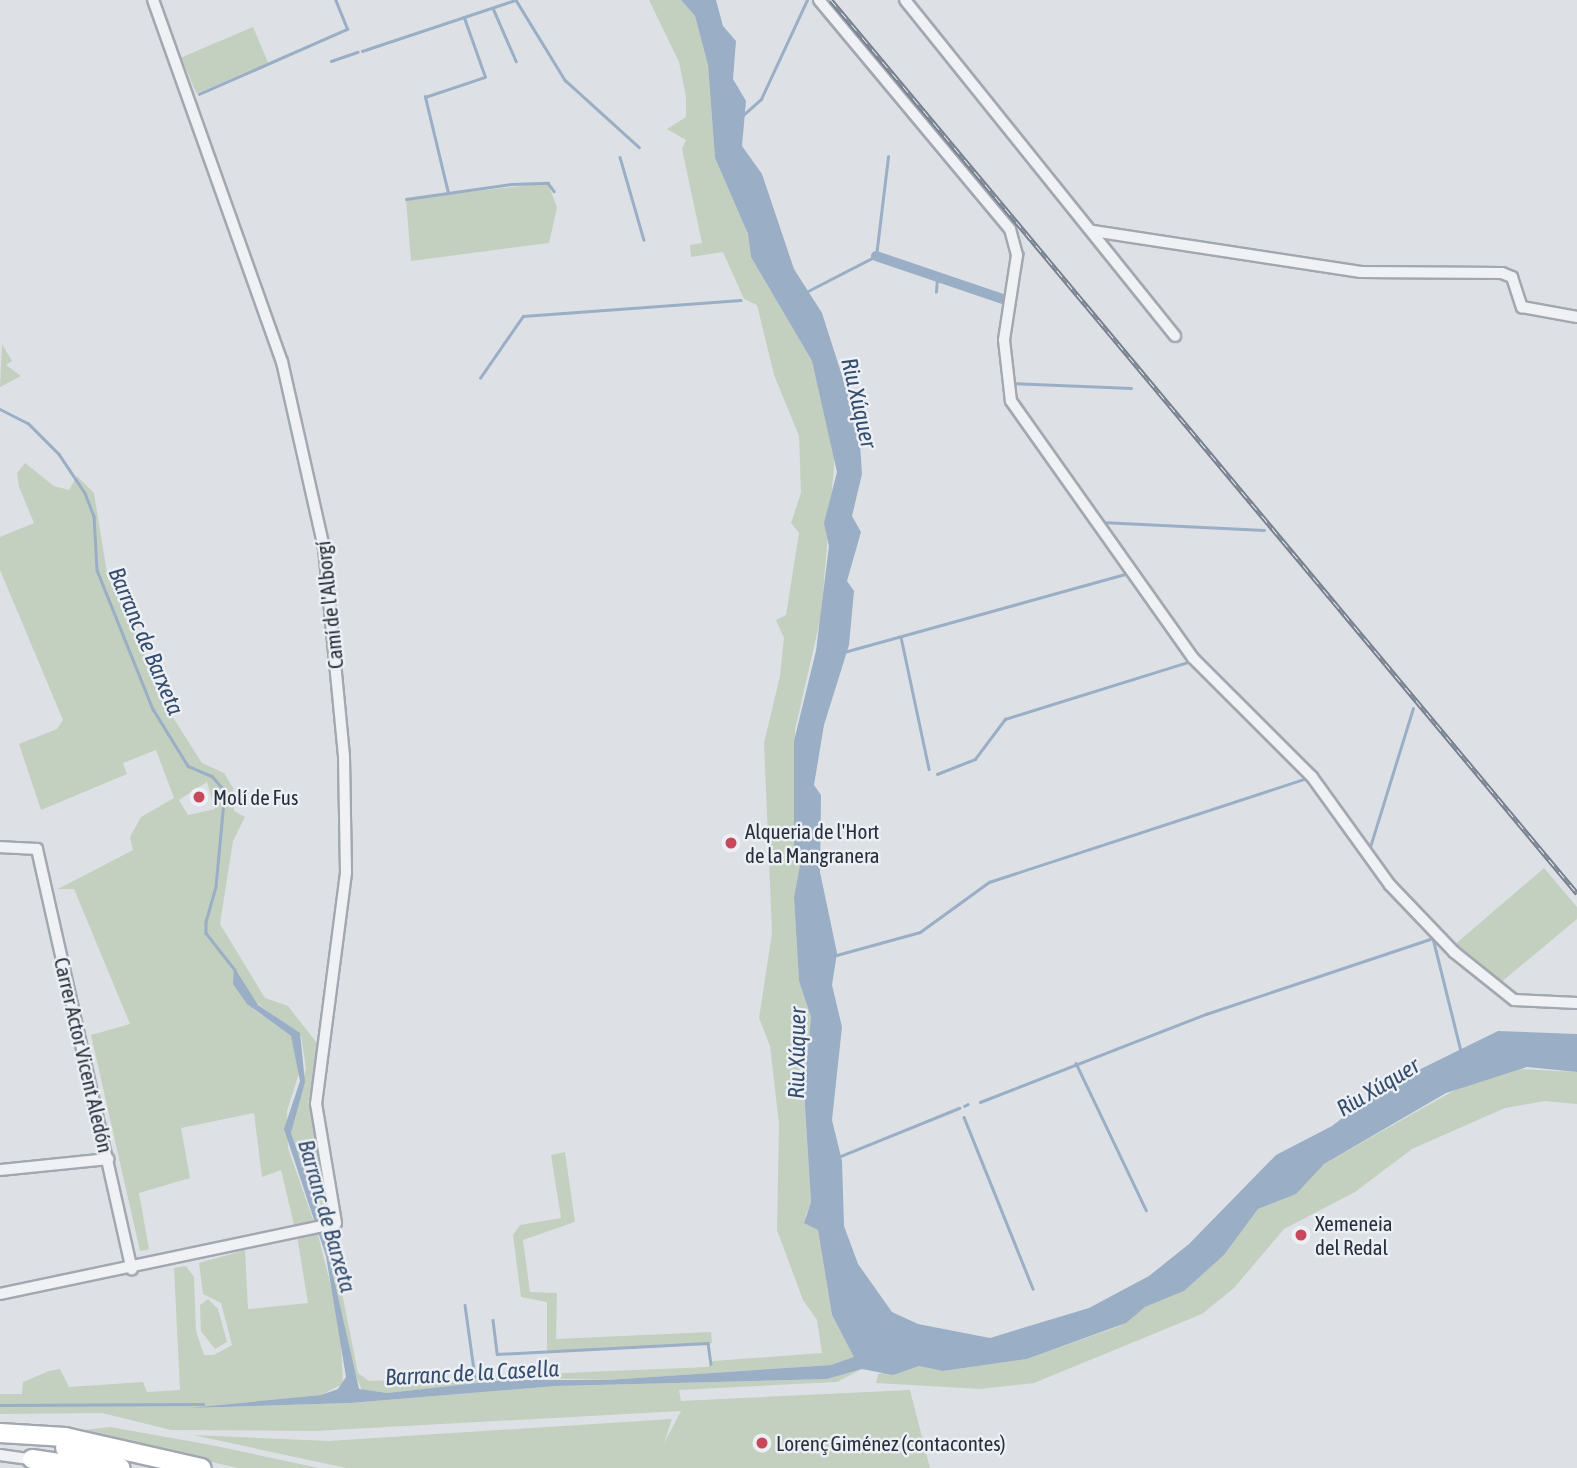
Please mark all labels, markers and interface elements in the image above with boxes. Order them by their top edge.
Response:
water label: Riu Xúquer [835,355,883,451]
street label: Camí de l'Alborgí [310,540,348,670]
water label: Barranc de Barxeta [103,563,189,719]
place label: Molí de Fus [213,784,298,810]
marker: Molí de Fus [191,789,207,805]
place label: Alqueria de l'Hort de la Mangranera [745,818,879,868]
marker: Alqueria de l'Hort de la Mangranera [723,835,739,851]
street label: Carrer Actor Vicent Aledón [49,955,119,1155]
water label: Riu Xúquer [782,1007,812,1099]
water label: Riu Xúquer [1332,1052,1424,1122]
water label: Barranc de Barxeta [292,1137,362,1295]
place label: Xemeneia del Redal [1315,1210,1393,1260]
marker: Xemeneia del Redal [1293,1227,1309,1243]
water label: Barranc de la Casella [384,1355,560,1391]
place label: Lorenç Giménez (contacontes) [776,1430,1006,1456]
marker: Lorenç Giménez (contacontes) [754,1435,770,1451]

